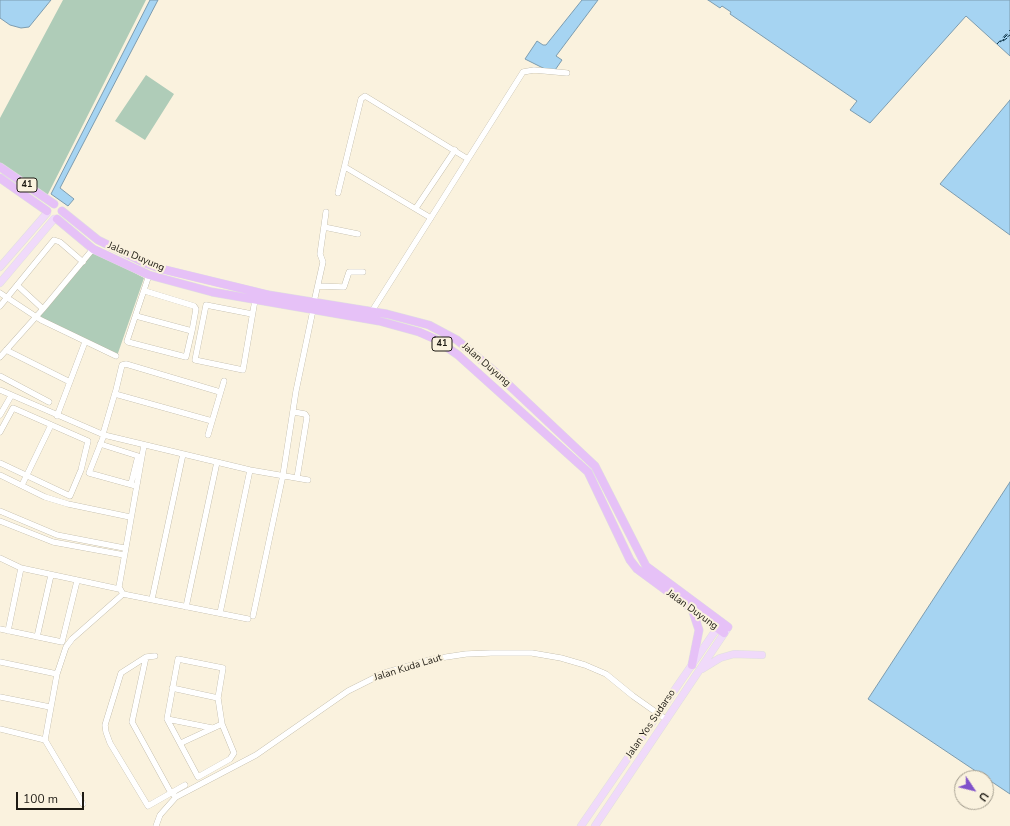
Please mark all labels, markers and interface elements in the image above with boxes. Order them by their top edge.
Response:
road number: 41 [17,178,37,192]
street label: Jalan Duyung [106,240,166,274]
road number: 41 [432,337,452,351]
street label: Jalan Duyung [459,341,513,389]
street label: Jalan Duyung [664,587,720,633]
street label: Jalan Kuda Laut [373,652,443,684]
street label: Jalan Yos Sudarso [624,688,678,760]
north arrow [954,770,994,810]
scale bar [18,784,86,810]
text: U [975,789,992,804]
text: 100 m [23,791,58,807]

